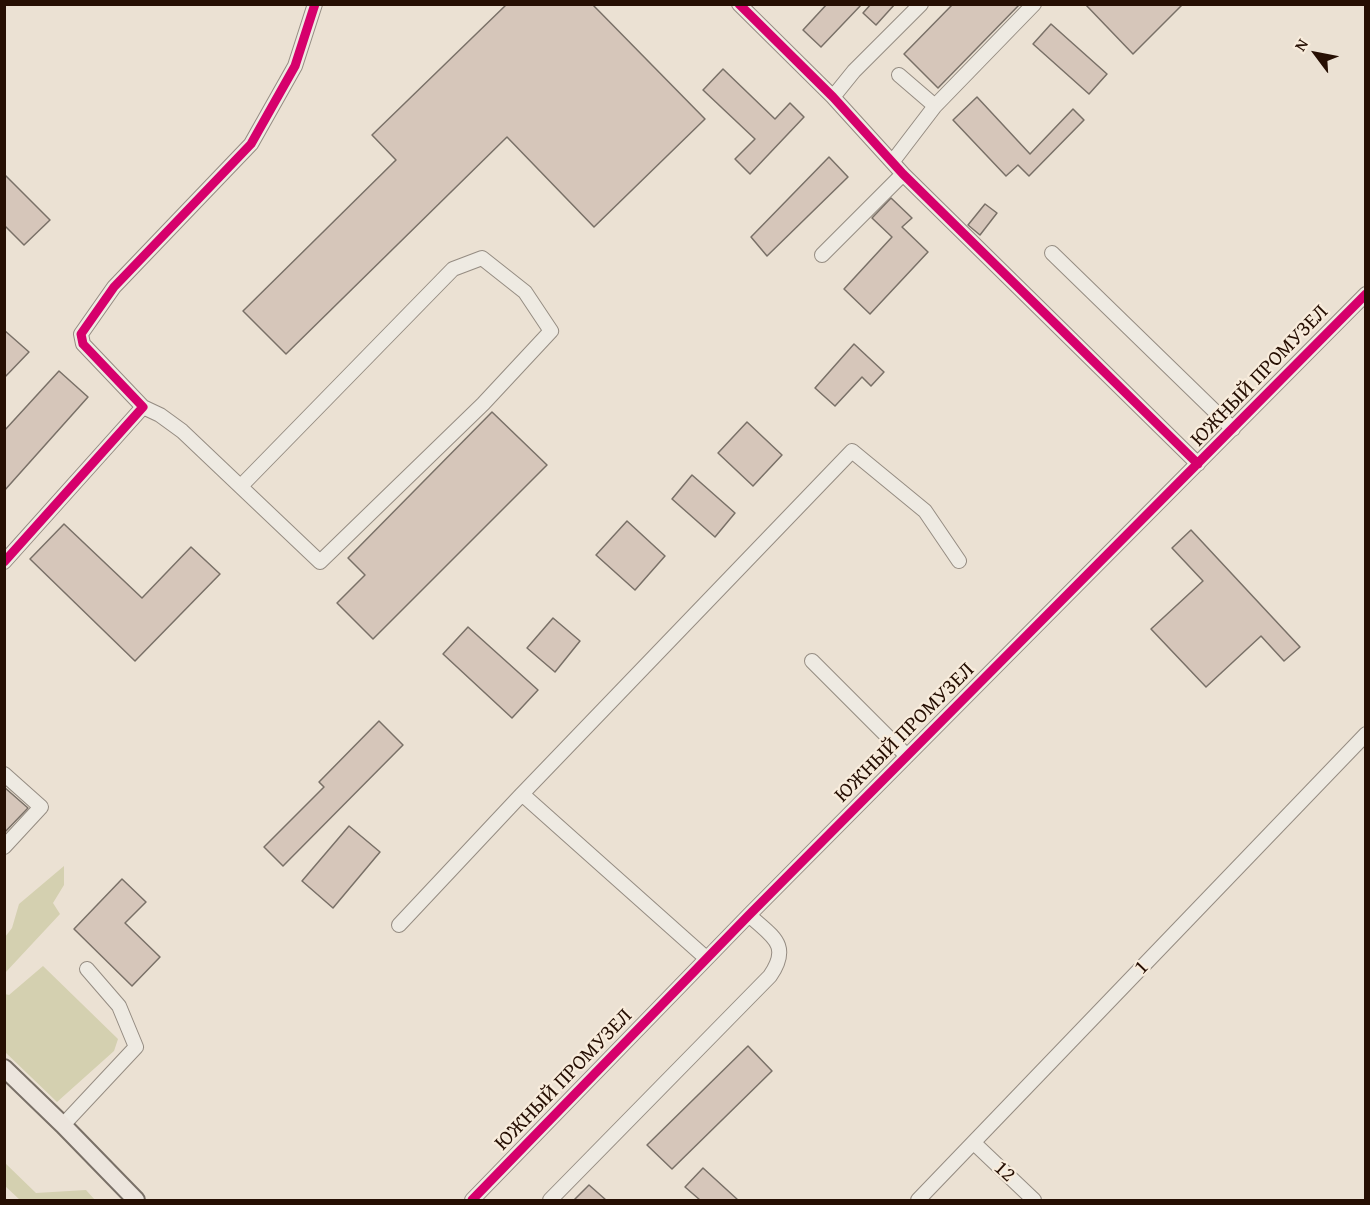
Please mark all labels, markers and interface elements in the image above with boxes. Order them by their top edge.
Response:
north arrow [1286,24,1346,84]
text: N [1288,34,1314,55]
street label: ЮЖНЫЙ ПРОМУЗЕЛ [1186,300,1334,452]
street label: ЮЖНЫЙ ПРОМУЗЕЛ [830,658,980,808]
street label: 1 [1129,956,1155,980]
street label: ЮЖНЫЙ ПРОМУЗЕЛ [490,1004,638,1156]
street label: 12 [988,1156,1020,1188]

